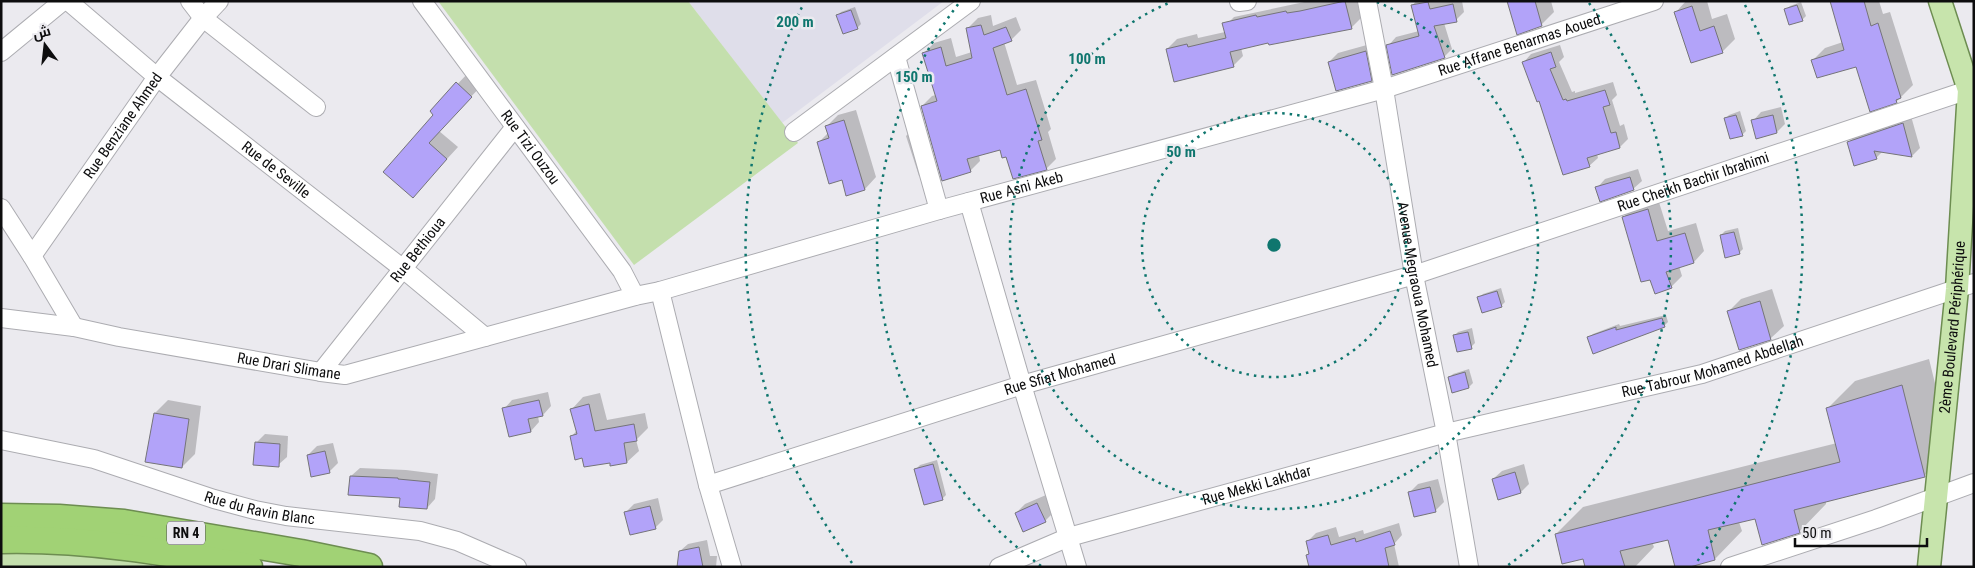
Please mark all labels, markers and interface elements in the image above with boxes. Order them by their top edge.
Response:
street label: Rue Affane Benarmas Aoued [1436,10,1603,80]
text: 200 m [776,13,814,31]
north arrow [20,20,70,70]
text: ش [31,22,53,43]
text: 100 m [1068,50,1106,68]
text: 150 m [895,68,933,86]
street label: Rue Benziane Ahmed [80,69,166,182]
street label: Rue Tizi Ouzou [497,107,564,188]
street label: Rue de Seville [238,137,314,202]
text: 50 m [1166,143,1196,161]
street label: Rue Cheikh Bachir Ibrahimi [1615,148,1771,215]
street label: Rue Asni Akeb [978,168,1065,207]
street label: Avenue Megraoua Mohamed [1393,200,1442,369]
street label: Rue Bethioua [387,213,449,286]
centre of rings [1265,236,1283,254]
street label: 2ème Boulevard Périphérique [1936,240,1969,414]
street label: Rue Tabrour Mohamed Abdellah [1620,332,1806,401]
street label: Rue Drari Slimane [236,349,342,383]
street label: Rue Sfiat Mohamed [1002,350,1118,399]
street label: Rue Mekki Lakhdar [1200,461,1314,509]
street label: Rue du Ravin Blanc [202,487,316,528]
scale bar [1795,516,1928,548]
road number: RN 4 [167,522,205,544]
text: 50 m [1802,524,1832,542]

